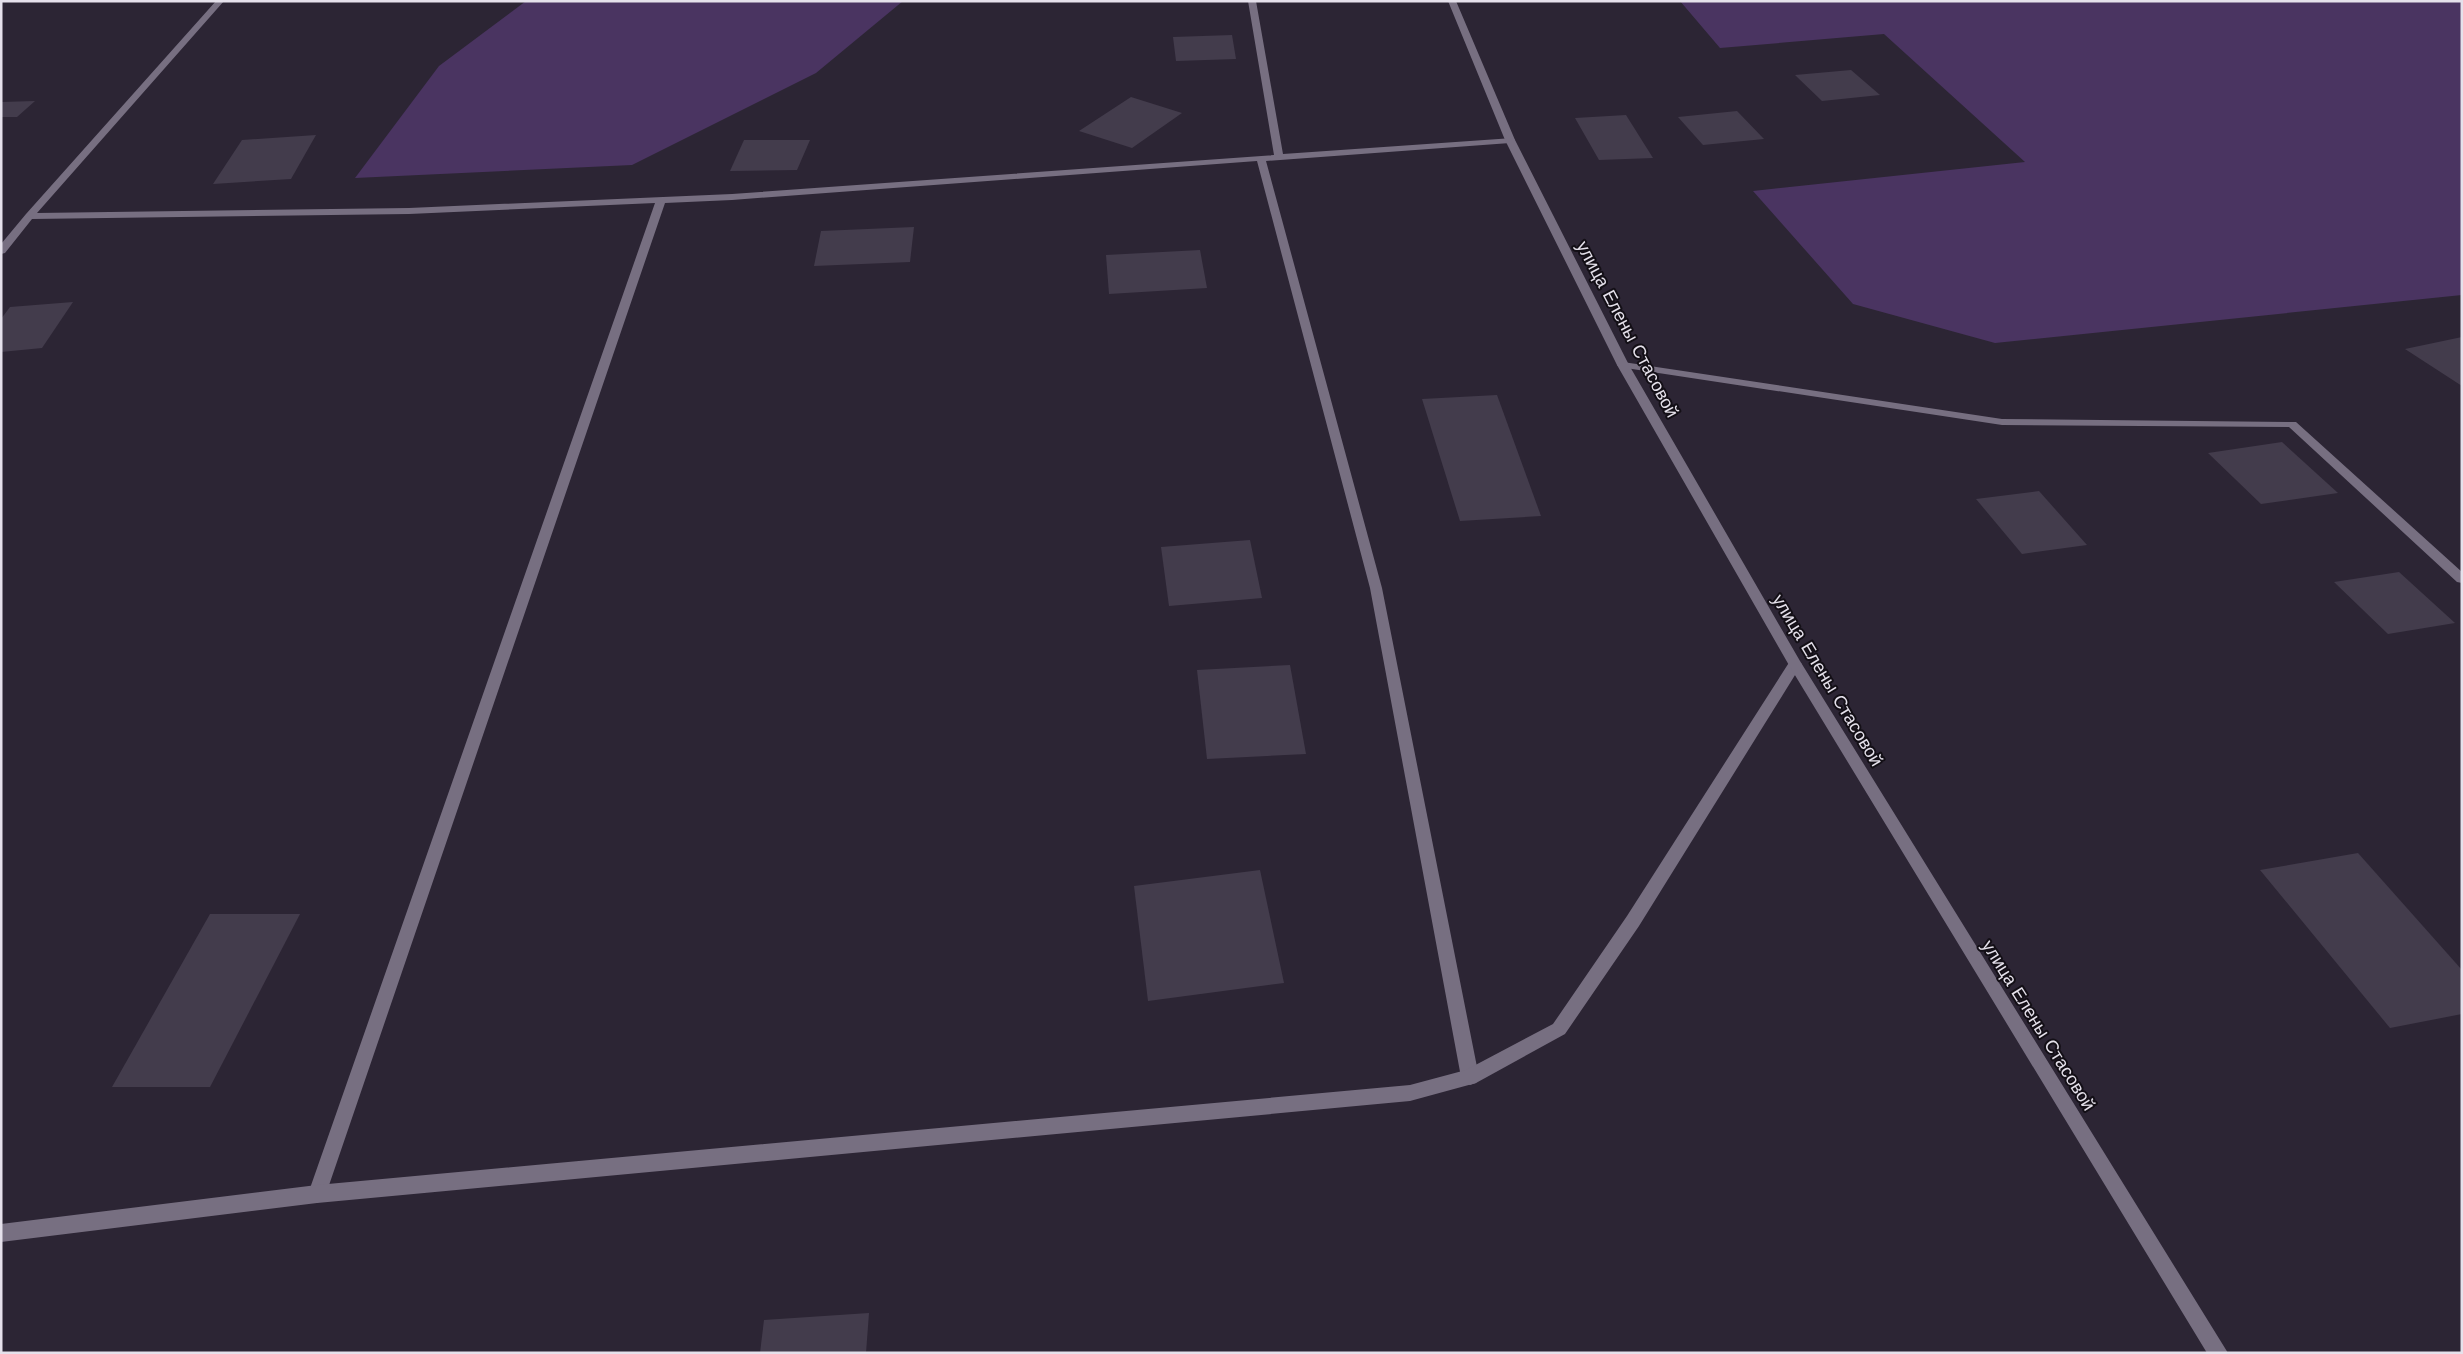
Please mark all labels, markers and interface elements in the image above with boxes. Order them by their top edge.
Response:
street label: улица Елены Стасовой [1573,237,1683,421]
street label: улица Елены Стасовой [1768,590,1888,770]
street label: улица Елены Стасовой [1978,936,2100,1114]

